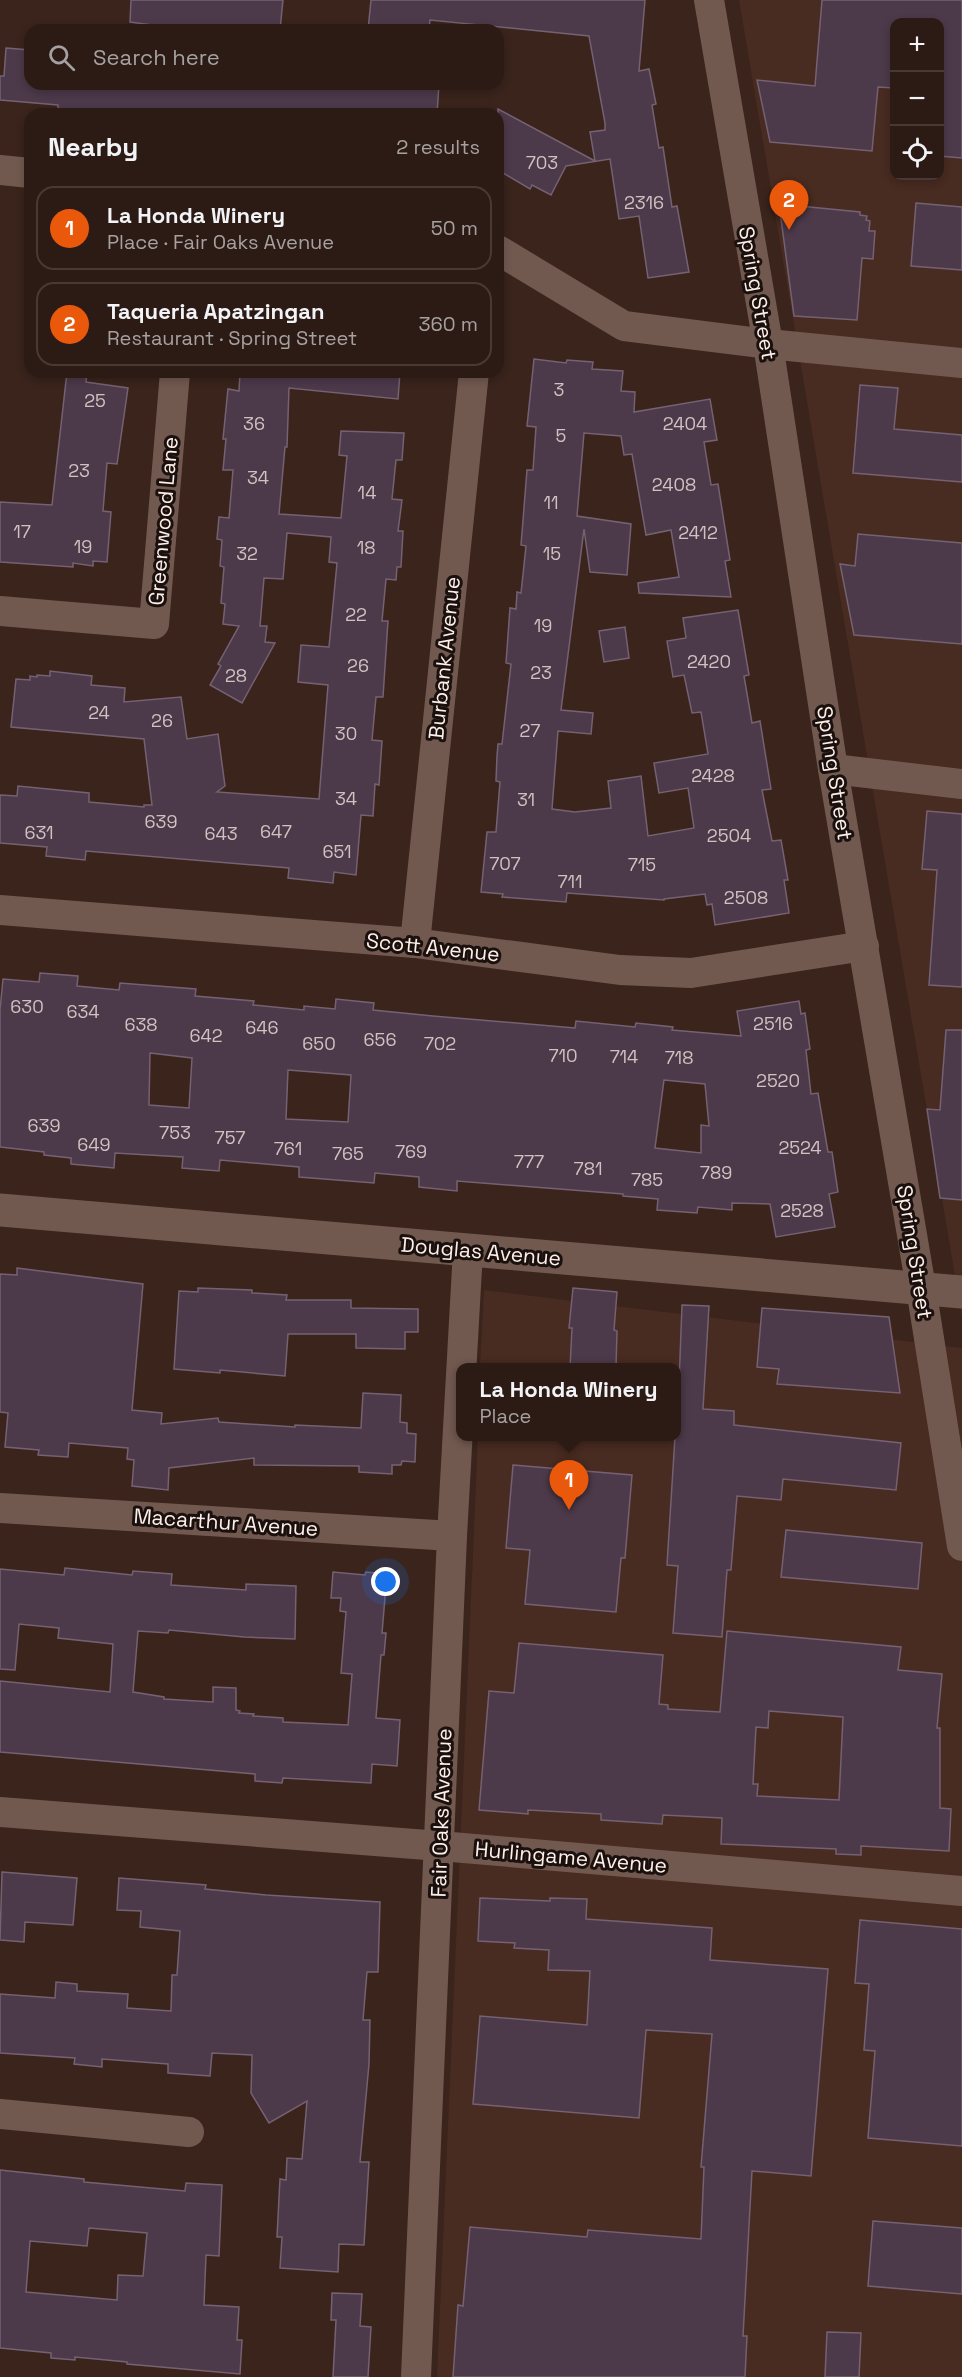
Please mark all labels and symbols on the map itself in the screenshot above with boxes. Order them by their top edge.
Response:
house number: 703 [526,151,558,174]
pin: 2 [770,180,808,230]
house number: 2316 [624,191,664,214]
street label: Spring Street [733,224,783,362]
house number: 3 [554,378,564,401]
house number: 25 [84,389,106,412]
house number: 36 [243,412,265,435]
house number: 2404 [663,412,707,435]
house number: 5 [556,424,566,447]
street label: Greenwood Lane [142,435,184,607]
house number: 23 [68,459,90,482]
house number: 34 [247,466,269,489]
house number: 2408 [652,473,696,496]
house number: 14 [358,481,376,504]
house number: 11 [543,491,559,514]
house number: 17 [13,520,31,543]
house number: 2412 [678,521,718,544]
house number: 19 [74,535,92,558]
house number: 18 [357,536,375,559]
house number: 32 [236,542,258,565]
house number: 15 [543,542,561,565]
street label: Burbank Avenue [422,575,466,741]
house number: 22 [345,603,367,626]
house number: 19 [534,614,552,637]
house number: 2420 [687,650,731,673]
house number: 26 [347,654,369,677]
house number: 23 [530,661,552,684]
house number: 28 [225,664,247,687]
house number: 24 [88,701,110,724]
street label: Spring Street [811,704,859,842]
house number: 26 [151,709,173,732]
house number: 27 [520,719,540,742]
house number: 30 [335,722,357,745]
house number: 2428 [691,764,735,787]
house number: 34 [335,787,357,810]
house number: 31 [517,788,535,811]
house number: 639 [145,810,177,833]
house number: 647 [260,820,292,843]
house number: 631 [24,821,54,844]
house number: 643 [204,822,238,845]
house number: 2504 [707,824,751,847]
house number: 651 [322,840,352,863]
house number: 707 [489,852,521,875]
house number: 715 [628,853,656,876]
house number: 711 [557,870,583,893]
house number: 2508 [724,886,768,909]
street label: Scott Avenue [365,927,501,967]
house number: 630 [10,995,44,1018]
house number: 634 [66,1000,100,1023]
house number: 2516 [753,1012,793,1035]
house number: 638 [124,1013,158,1036]
house number: 646 [245,1016,279,1039]
house number: 642 [189,1024,223,1047]
house number: 656 [364,1028,396,1051]
house number: 650 [302,1032,336,1055]
house number: 702 [424,1032,456,1055]
house number: 710 [548,1044,578,1067]
house number: 714 [610,1045,638,1068]
house number: 718 [665,1046,693,1069]
house number: 2520 [756,1069,800,1092]
house number: 639 [28,1114,60,1137]
house number: 753 [159,1121,191,1144]
house number: 757 [215,1126,245,1149]
house number: 649 [77,1133,111,1156]
house number: 2524 [778,1136,822,1159]
house number: 761 [274,1137,302,1160]
house number: 769 [395,1140,427,1163]
house number: 765 [332,1142,364,1165]
house number: 777 [514,1150,544,1173]
house number: 781 [574,1157,602,1180]
house number: 789 [700,1161,732,1184]
house number: 785 [631,1168,663,1191]
street label: Spring Street [891,1183,939,1321]
house number: 2528 [780,1199,824,1222]
street label: Douglas Avenue [400,1231,562,1271]
pin: 1 [550,1460,588,1510]
street label: Macarthur Avenue [133,1502,319,1542]
your location [371,1567,400,1596]
street label: Fair Oaks Avenue [425,1728,457,1898]
street label: Hurlingame Avenue [474,1835,668,1879]

